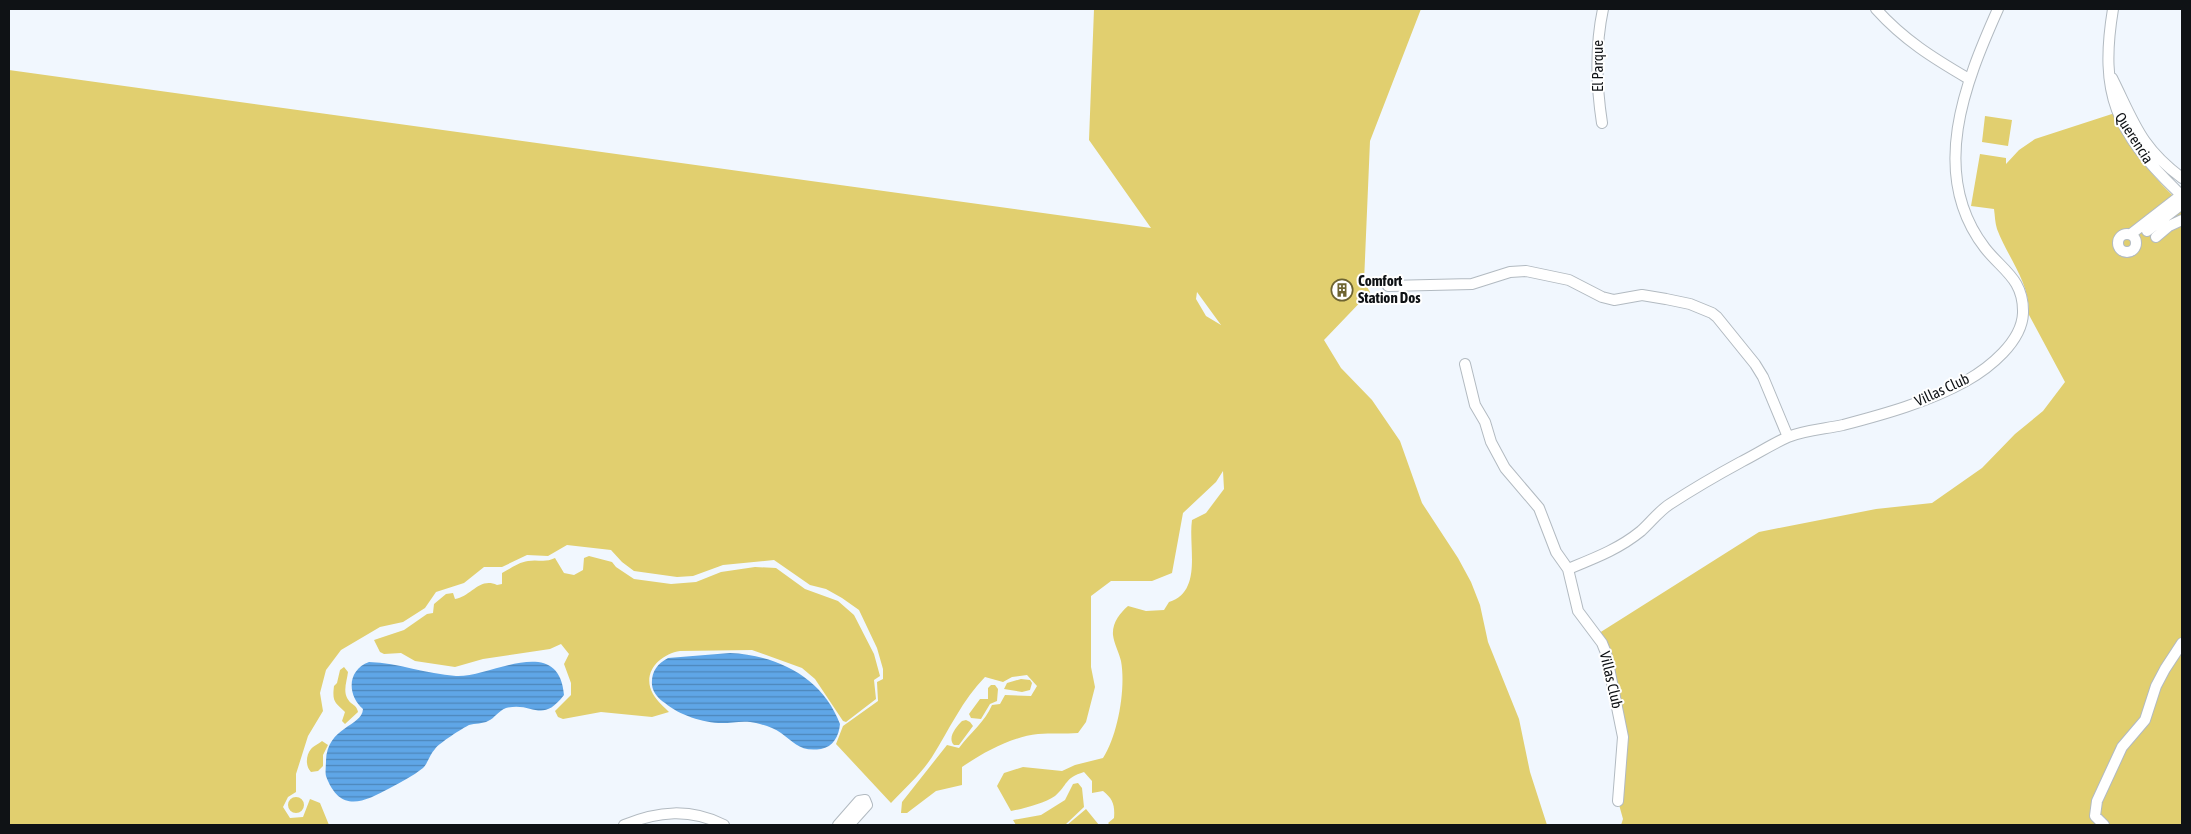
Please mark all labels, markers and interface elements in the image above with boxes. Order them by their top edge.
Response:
street label: El Parque [1589,40,1606,92]
street label: Querencia [2112,109,2157,166]
place label: Comfort Station Dos [1358,272,1421,306]
building icon: Comfort Station Dos [1330,278,1354,302]
street label: Villas Club [1912,370,1972,410]
street label: Villas Club [1597,650,1626,710]

